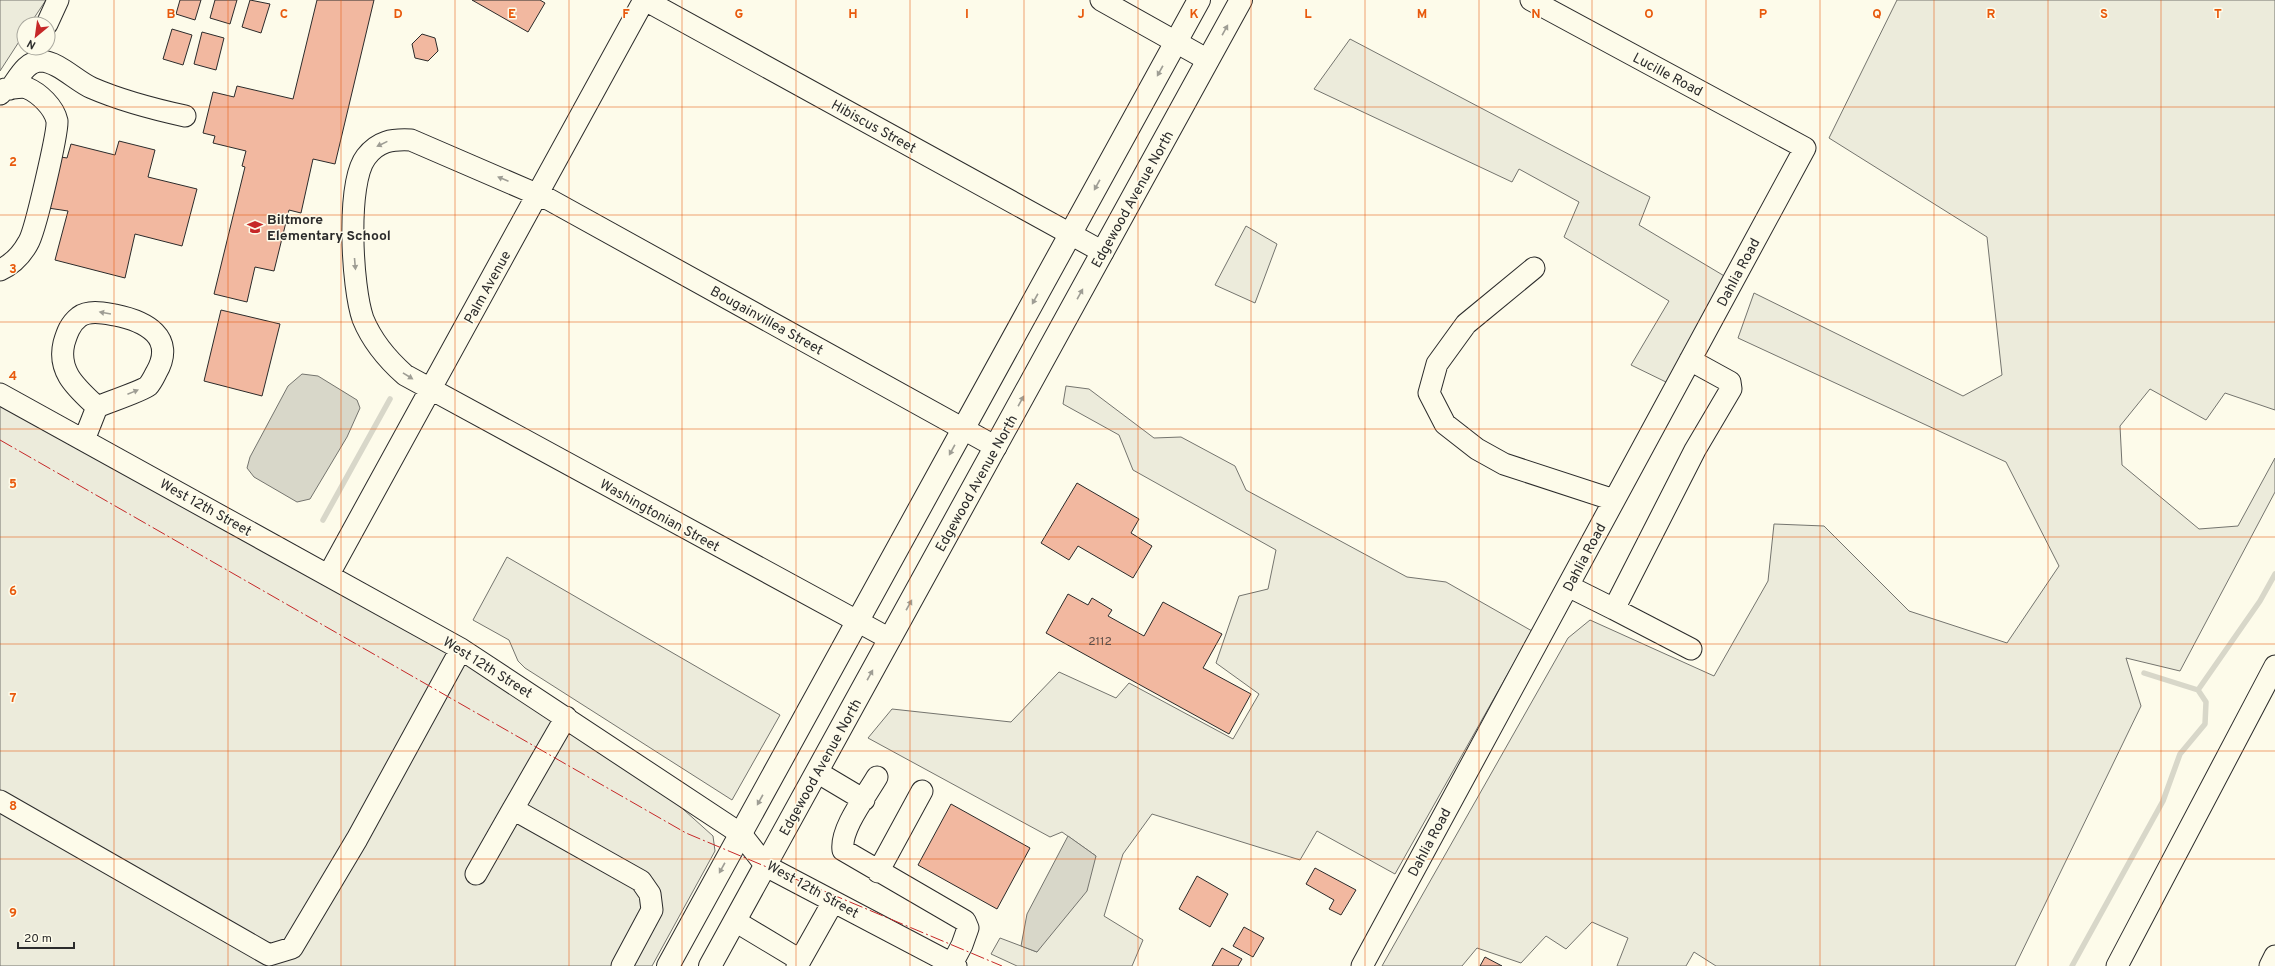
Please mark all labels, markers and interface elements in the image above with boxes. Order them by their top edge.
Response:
text: B [167,7,176,23]
text: C [280,7,288,23]
text: D [393,7,403,23]
text: E [508,7,516,23]
text: F [622,7,630,23]
text: G [735,7,744,23]
text: H [848,7,858,23]
text: I [965,7,969,23]
text: J [1077,7,1085,23]
text: K [1189,7,1199,23]
text: L [1304,7,1312,23]
text: M [1417,7,1427,23]
text: N [1531,7,1541,23]
text: O [1644,7,1654,23]
text: P [1759,7,1768,23]
text: Q [1872,7,1882,23]
text: R [1987,7,1996,23]
text: S [2100,7,2108,23]
text: T [2214,7,2222,23]
north arrow [16,16,56,56]
one-way arrow [1221,24,1228,36]
text: N [25,36,38,52]
street label: Lucille Road [1629,50,1705,101]
one-way arrow [1157,65,1163,77]
street label: Hibiscus Street [828,97,919,158]
street label: Edgewood Avenue North [1089,128,1178,271]
one-way arrow [376,141,388,147]
text: 2 [9,155,17,171]
one-way arrow [497,176,508,182]
one-way arrow [1094,179,1101,191]
place label: Biltmore Elementary School [267,212,391,245]
school or university icon: Biltmore Elementary School [246,218,264,236]
street label: Dahlia Road [1714,236,1764,310]
street label: Palm Avenue [461,248,515,327]
one-way arrow [352,258,358,270]
text: 3 [9,262,17,278]
street label: Bougainvillea Street [707,283,826,359]
one-way arrow [1077,288,1083,300]
one-way arrow [1032,293,1038,305]
one-way arrow [99,310,111,316]
text: 4 [9,369,17,385]
one-way arrow [402,373,414,380]
one-way arrow [127,388,139,394]
one-way arrow [1018,395,1025,406]
street label: Edgewood Avenue North [933,412,1022,555]
one-way arrow [949,444,955,456]
street label: West 12th Street [156,476,254,541]
street label: Washingtonian Street [596,476,722,556]
text: 5 [9,477,17,493]
street label: Dahlia Road [1560,521,1610,595]
text: 6 [9,584,17,600]
one-way arrow [906,599,912,611]
street label: West 12th Street [439,634,535,703]
house number: 2112 [1088,634,1112,650]
one-way arrow [867,669,874,681]
text: 7 [10,691,17,707]
street label: Edgewood Avenue North [777,696,866,839]
one-way arrow [756,794,763,806]
text: 8 [9,799,17,815]
street label: Dahlia Road [1405,806,1455,880]
street label: West 12th Street [763,858,861,923]
one-way arrow [719,862,725,874]
text: 9 [9,906,17,922]
scale bar [18,924,74,950]
text: 20 m [24,931,52,947]

